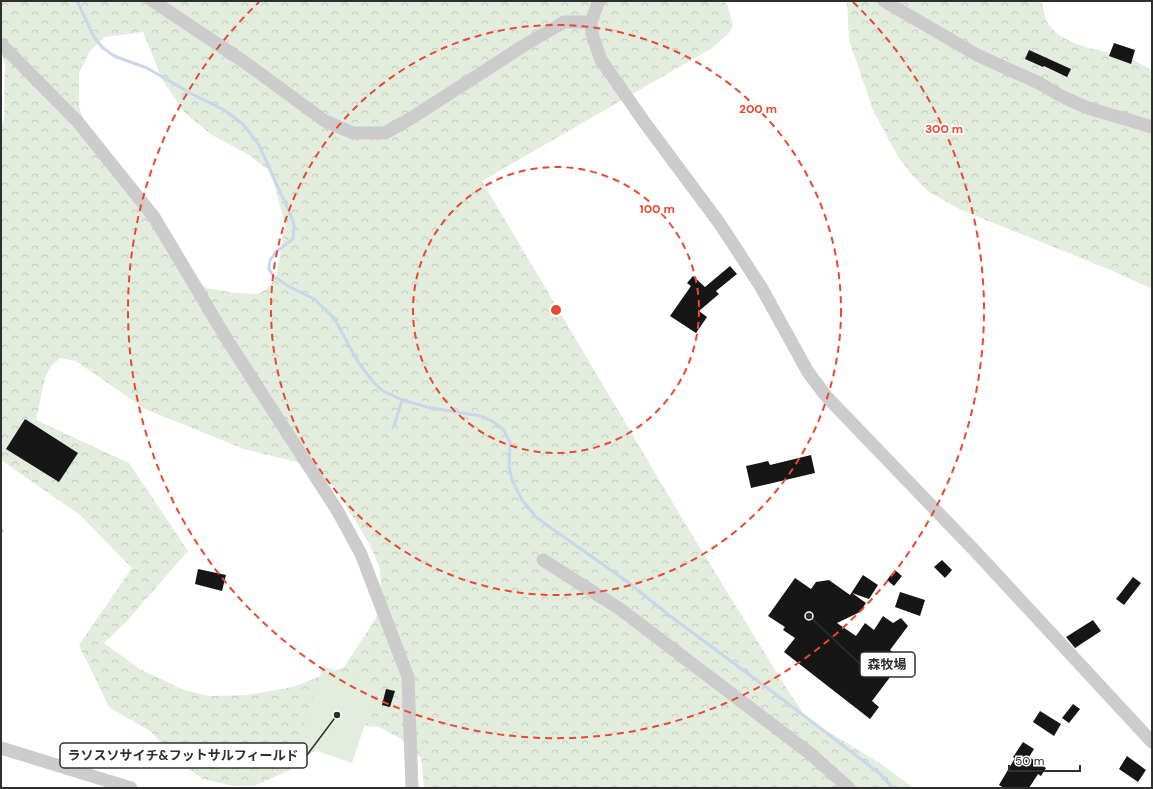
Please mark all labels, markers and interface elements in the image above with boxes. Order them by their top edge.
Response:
text: 200 m [739,101,777,117]
text: 300 m [925,121,963,137]
text: 100 m [639,201,675,217]
centre of rings [549,303,563,317]
callout: 森牧場 [860,652,915,677]
text: 森牧場 [867,656,907,673]
callout: ラソスソサイチ&フットサルフィールド [60,743,307,768]
text: ラソスソサイチ&フットサルフィールド [68,747,298,764]
scale bar [1009,747,1080,773]
text: 50 m [1015,753,1044,769]

